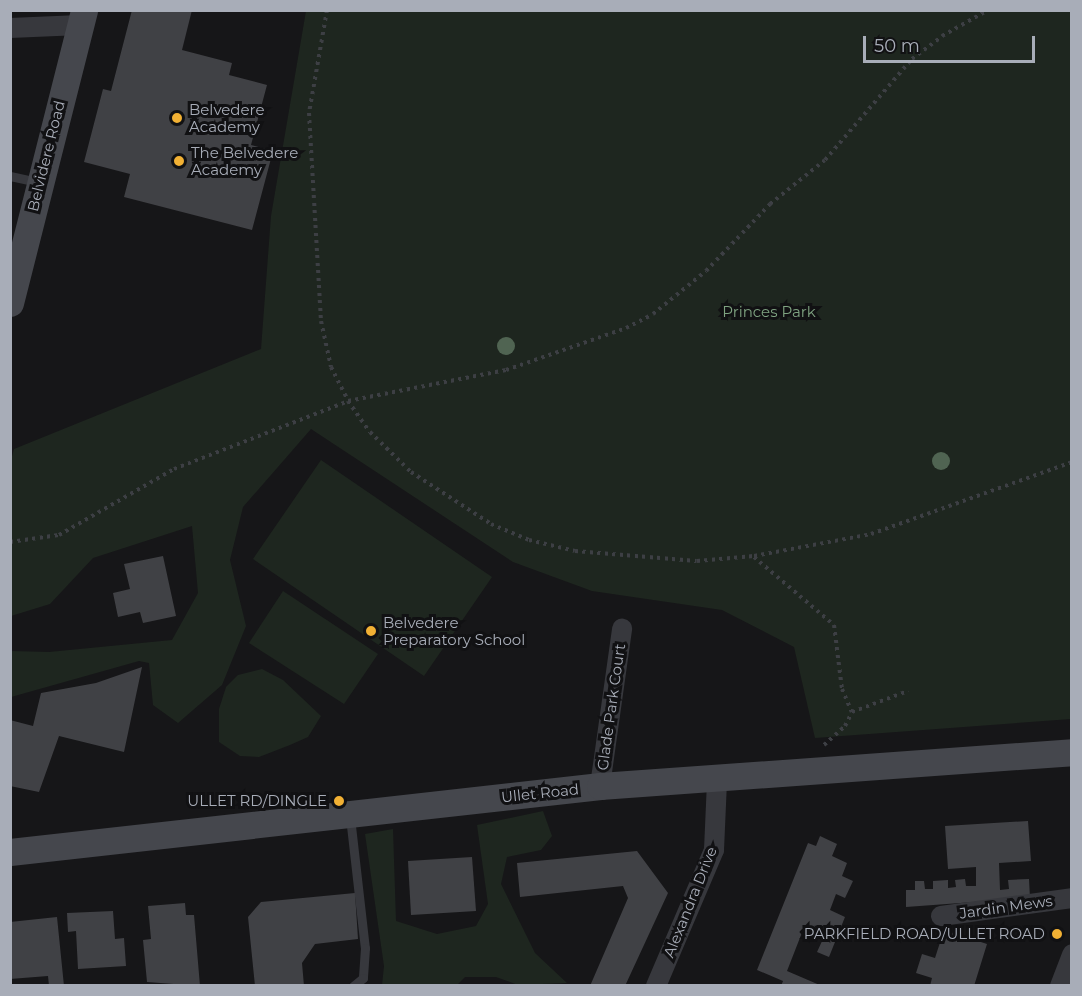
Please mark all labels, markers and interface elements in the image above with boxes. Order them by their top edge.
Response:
scale bar [866,24,1038,62]
text: 50 m [874,35,920,57]
street label: Belvidere Road [23,99,69,213]
place label: Belvedere Academy [189,100,264,135]
marker: Belvedere Academy [170,111,184,125]
place label: The Belvedere Academy [191,143,298,178]
marker: The Belvedere Academy [172,154,186,168]
park label: Princes Park [722,303,816,321]
place label: Belvedere Preparatory School [383,613,525,648]
marker: Belvedere Preparatory School [364,624,378,638]
street label: Glade Park Court [593,642,629,772]
street label: Ullet Road [500,780,580,806]
place label: ULLET RD/DINGLE [187,792,327,810]
marker: ULLET RD/DINGLE [332,794,346,808]
street label: Alexandra Drive [660,844,720,960]
street label: Jardin Mews [958,892,1054,922]
place label: PARKFIELD ROAD/ULLET ROAD [804,925,1045,943]
marker: PARKFIELD ROAD/ULLET ROAD [1050,927,1064,941]

